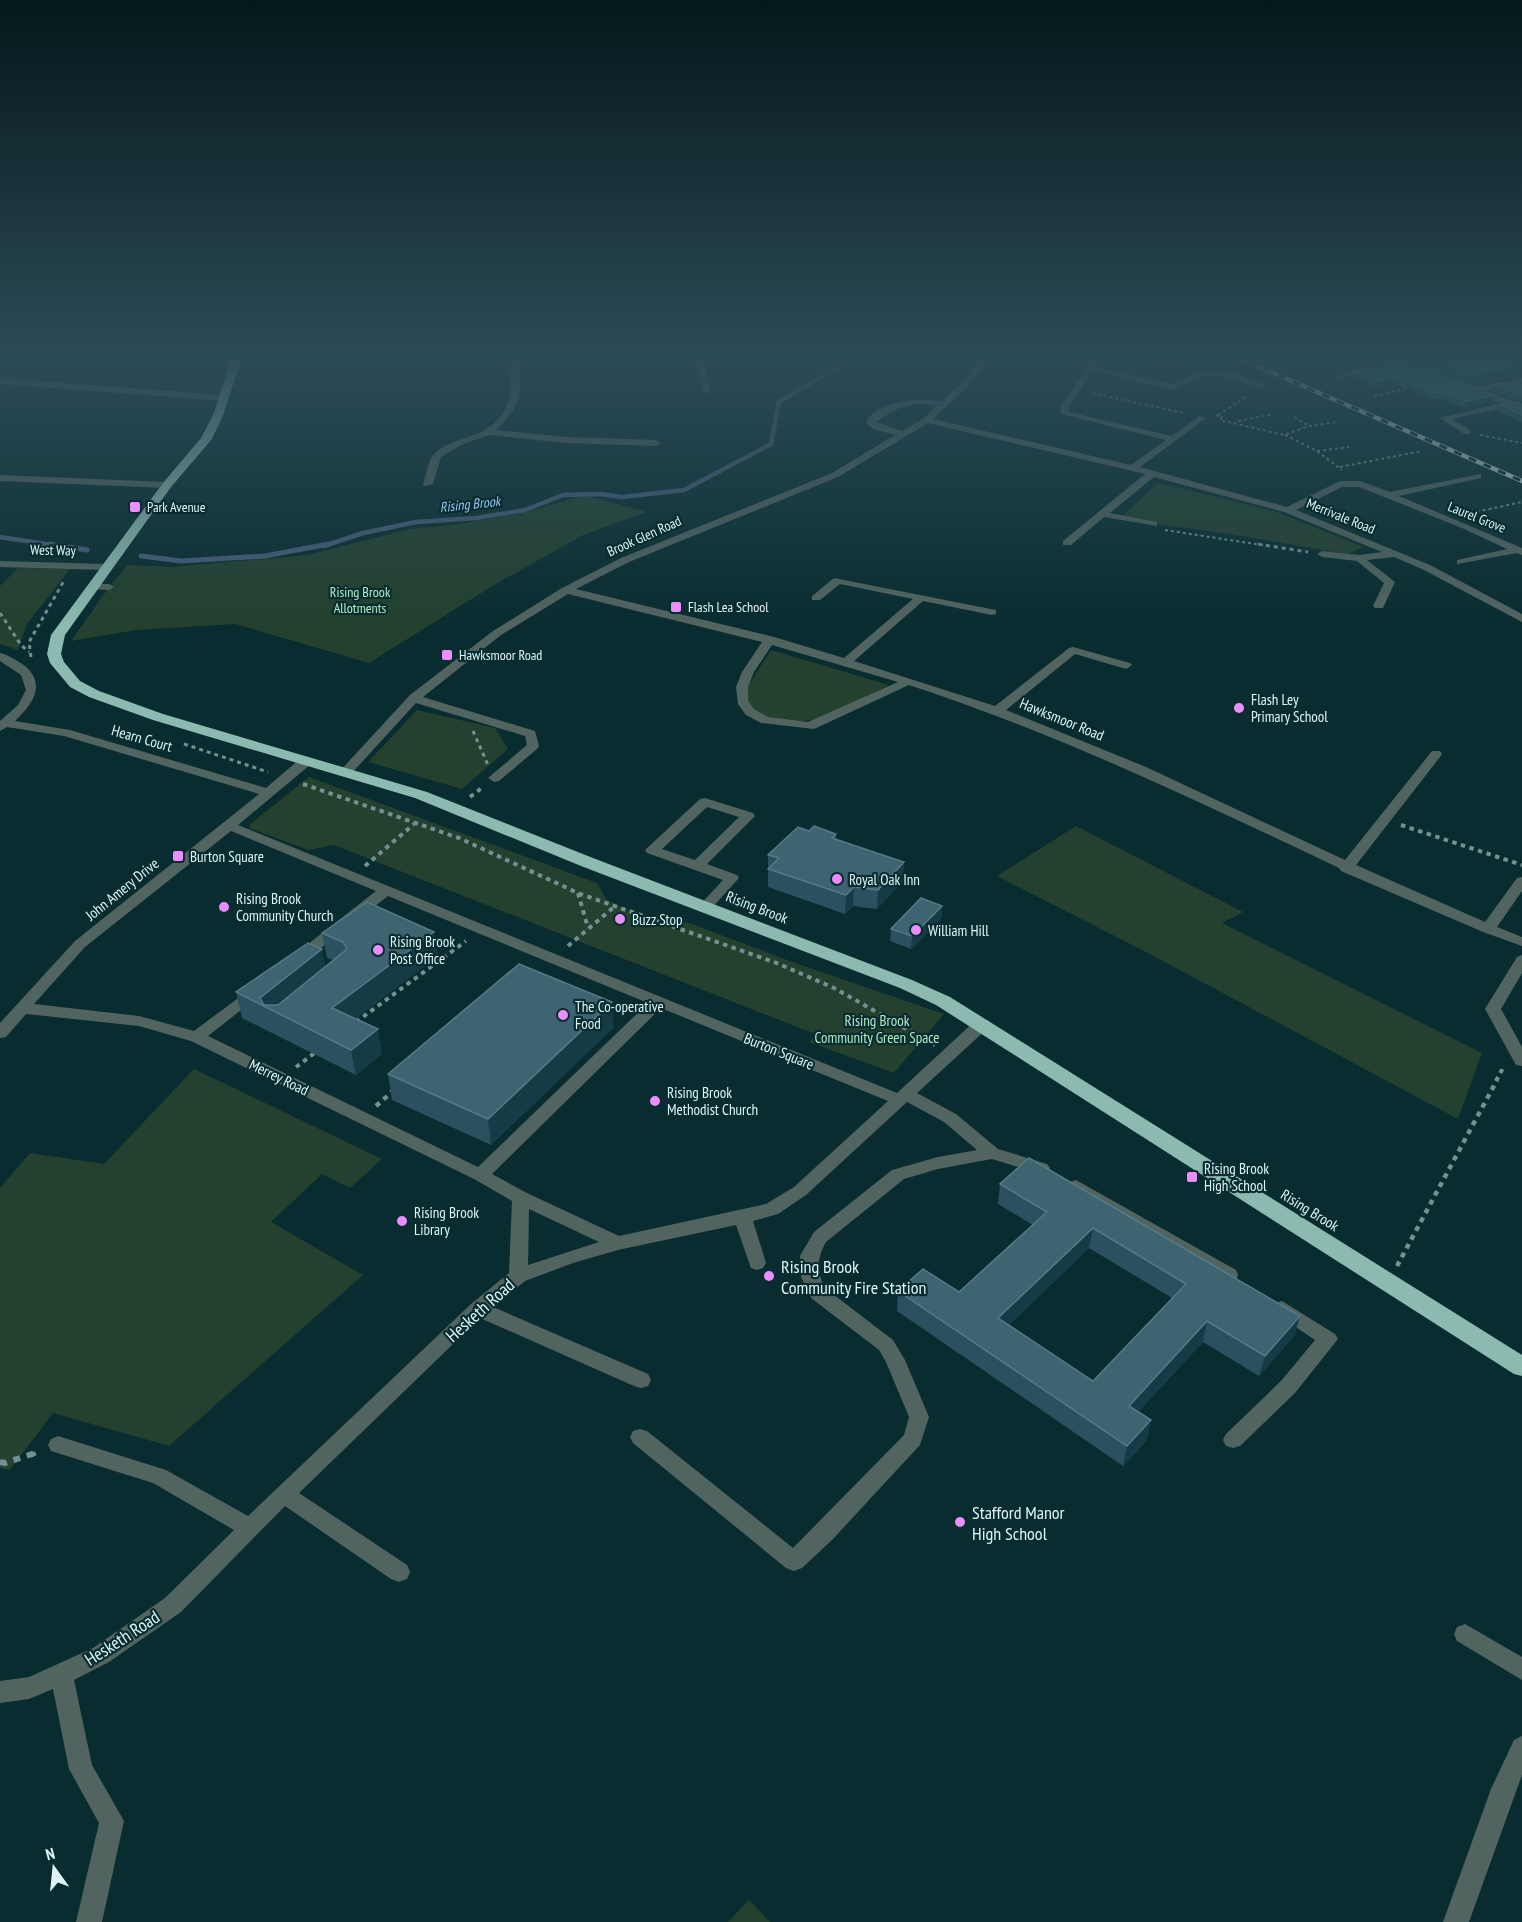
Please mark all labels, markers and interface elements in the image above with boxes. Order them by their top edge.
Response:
water label: Rising Brook [439,492,503,516]
street label: Merrivale Road [1304,494,1378,538]
street label: Laurel Grove [1445,497,1509,537]
place label: Park Avenue [147,498,206,516]
marker: Park Avenue [128,500,142,514]
street label: Brook Glen Road [604,512,684,560]
street label: West Way [30,541,77,559]
park label: Rising Brook Allotments [330,583,391,617]
place label: Flash Lea School [688,598,769,616]
marker: Flash Lea School [669,600,683,614]
place label: Hawksmoor Road [459,646,542,664]
marker: Hawksmoor Road [440,648,454,662]
place label: Flash Ley Primary School [1251,690,1328,726]
street label: Hawksmoor Road [1017,693,1107,745]
marker: Flash Ley Primary School [1232,701,1246,715]
street label: Hearn Court [110,720,174,756]
place label: Burton Square [190,847,264,866]
marker: Burton Square [171,849,185,863]
street label: John Amery Drive [81,854,163,925]
place label: Royal Oak Inn [849,870,920,889]
marker: Royal Oak Inn [830,872,844,886]
street label: Rising Brook [723,886,791,928]
place label: Rising Brook Community Church [236,889,333,925]
marker: Rising Brook Community Church [217,900,231,914]
place label: Buzz Stop [632,910,683,929]
marker: Buzz Stop [613,912,627,926]
place label: William Hill [928,921,989,940]
marker: William Hill [909,923,923,937]
place label: Rising Brook Post Office [390,932,455,968]
marker: Rising Brook Post Office [371,943,385,957]
place label: The Co-operative Food [575,997,664,1033]
marker: The Co-operative Food [556,1008,570,1022]
park label: Rising Brook Community Green Space [815,1011,939,1047]
street label: Burton Square [741,1028,817,1074]
street label: Merrey Road [246,1054,312,1100]
place label: Rising Brook Methodist Church [667,1083,758,1119]
marker: Rising Brook Methodist Church [648,1094,662,1108]
place label: Rising Brook High School [1204,1159,1269,1195]
marker: Rising Brook High School [1185,1170,1199,1184]
street label: Rising Brook [1277,1185,1343,1235]
place label: Rising Brook Library [414,1203,479,1239]
marker: Rising Brook Library [395,1214,409,1228]
place label: Rising Brook Community Fire Station [781,1255,926,1299]
marker: Rising Brook Community Fire Station [762,1269,776,1283]
street label: Hesketh Road [441,1273,519,1347]
place label: Stafford Manor High School [972,1501,1065,1545]
marker: Stafford Manor High School [953,1515,967,1529]
street label: Hesketh Road [80,1605,164,1671]
north arrow [24,1838,84,1898]
text: N [43,1843,57,1864]

